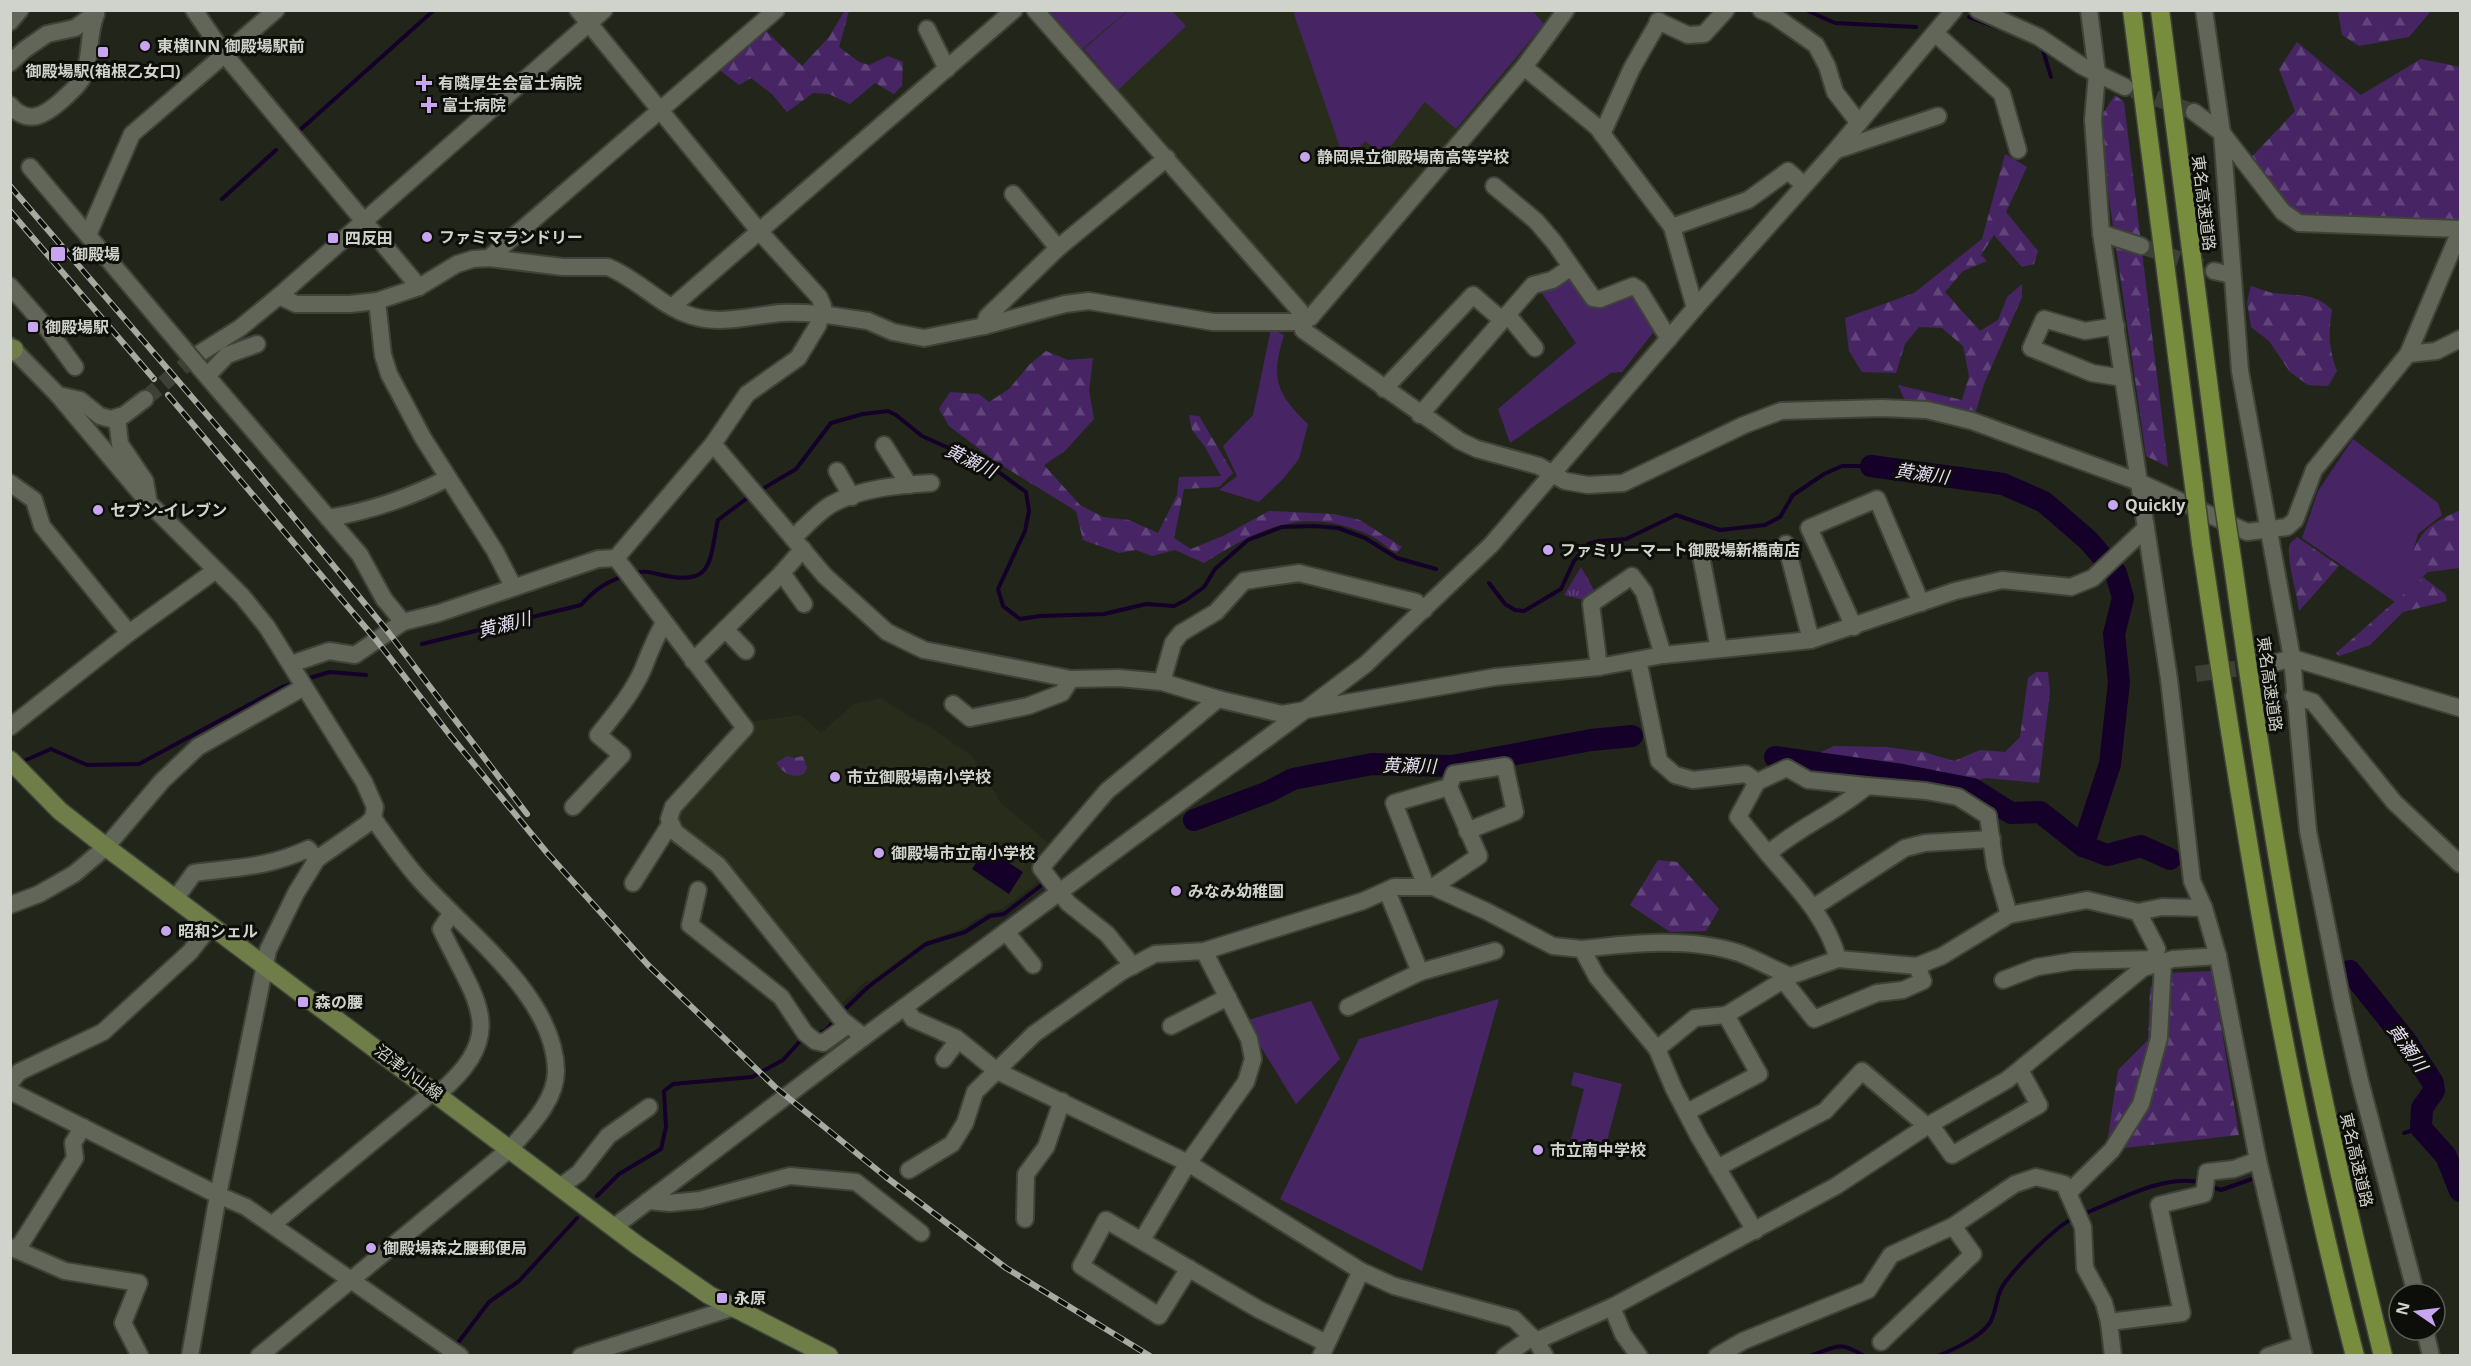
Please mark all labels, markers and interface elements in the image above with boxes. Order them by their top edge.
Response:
place label: 東横INN 御殿場駅前 [157,35,304,57]
marker: 東横INN 御殿場駅前 [138,39,152,53]
marker: 御殿場駅(箱根乙女口) [96,45,110,59]
place label: 御殿場駅(箱根乙女口) [26,60,180,82]
place label: 有隣厚生会富士病院 [438,72,582,94]
marker: 有隣厚生会富士病院 [415,74,433,92]
place label: 富士病院 [442,94,506,116]
marker: 富士病院 [420,96,438,114]
place label: 静岡県立御殿場南高等学校 [1317,146,1509,168]
marker: 静岡県立御殿場南高等学校 [1298,150,1312,164]
street label: 東名高速道路 [2187,154,2221,252]
place label: ファミマランドリー [439,226,583,248]
place label: 四反田 [345,227,393,249]
marker: ファミマランドリー [420,230,434,244]
marker: 四反田 [326,231,340,245]
place label: 御殿場 [72,243,120,265]
marker: 御殿場 [49,245,67,263]
place label: 御殿場駅 [45,316,109,338]
marker: 御殿場駅 [26,320,40,334]
water label: 黄瀬川 [941,437,1002,483]
water label: 黄瀬川 [1894,457,1952,489]
place label: Quickly [2125,494,2186,516]
marker: Quickly [2106,498,2120,512]
place label: セブン-イレブン [110,499,227,521]
marker: セブン-イレブン [91,503,105,517]
place label: ファミリーマート御殿場新橋南店 [1560,539,1800,561]
marker: ファミリーマート御殿場新橋南店 [1541,543,1555,557]
water label: 黄瀬川 [475,605,535,642]
street label: 東名高速道路 [2252,635,2288,733]
water label: 黄瀬川 [1382,753,1438,778]
place label: 市立御殿場南小学校 [847,766,991,788]
marker: 市立御殿場南小学校 [828,770,842,784]
place label: 御殿場市立南小学校 [891,842,1035,864]
marker: 御殿場市立南小学校 [872,846,886,860]
place label: みなみ幼稚園 [1188,880,1284,902]
marker: みなみ幼稚園 [1169,884,1183,898]
place label: 昭和シェル [178,920,258,942]
marker: 昭和シェル [159,924,173,938]
place label: 森の腰 [315,991,363,1013]
marker: 森の腰 [296,995,310,1009]
water label: 黄瀬川 [2383,1018,2434,1078]
street label: 沼津小山線 [370,1039,448,1105]
street label: 東名高速道路 [2335,1111,2379,1209]
place label: 市立南中学校 [1550,1139,1646,1161]
marker: 市立南中学校 [1531,1143,1545,1157]
place label: 御殿場森之腰郵便局 [383,1237,527,1259]
marker: 御殿場森之腰郵便局 [364,1241,378,1255]
north arrow [2387,1282,2447,1342]
place label: 永原 [734,1287,766,1309]
marker: 永原 [715,1291,729,1305]
text: N [2390,1299,2415,1317]

